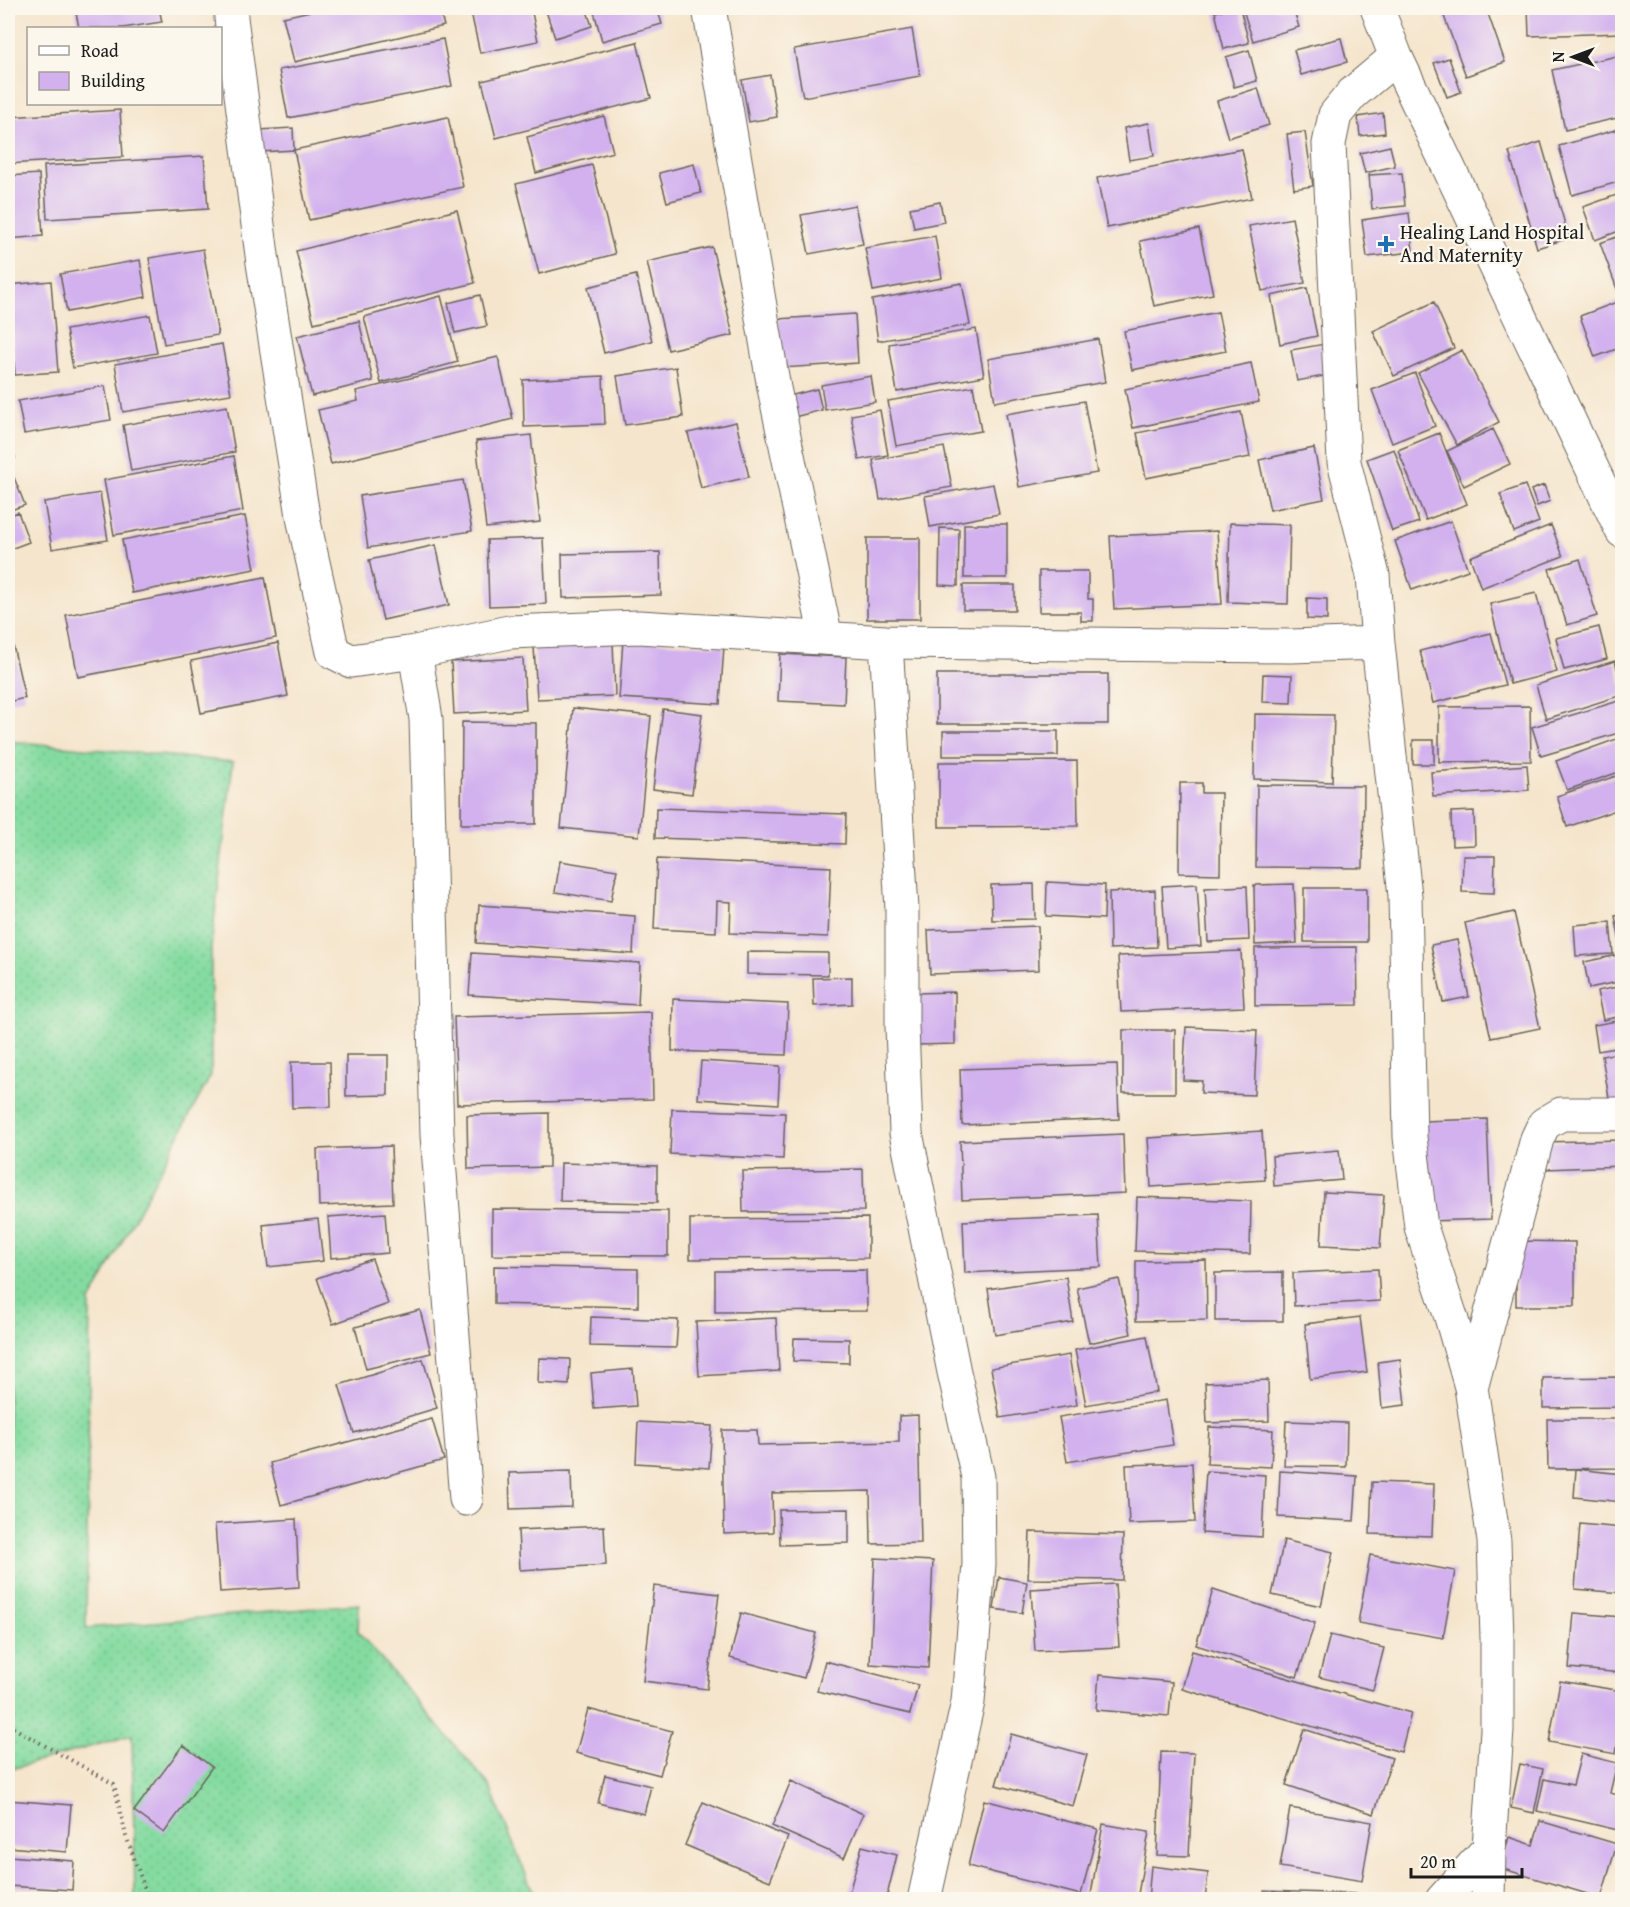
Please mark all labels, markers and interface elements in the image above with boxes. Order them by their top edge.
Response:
legend [27,27,222,105]
north arrow [1543,27,1603,87]
text: Road [81,37,119,64]
text: N [1546,51,1570,62]
text: Building [81,67,145,94]
place label: Healing Land Hospital And Maternity [1400,217,1585,269]
marker: Healing Land Hospital And Maternity [1377,235,1395,253]
scale bar [1411,1841,1522,1879]
text: 20 m [1420,1848,1456,1875]

